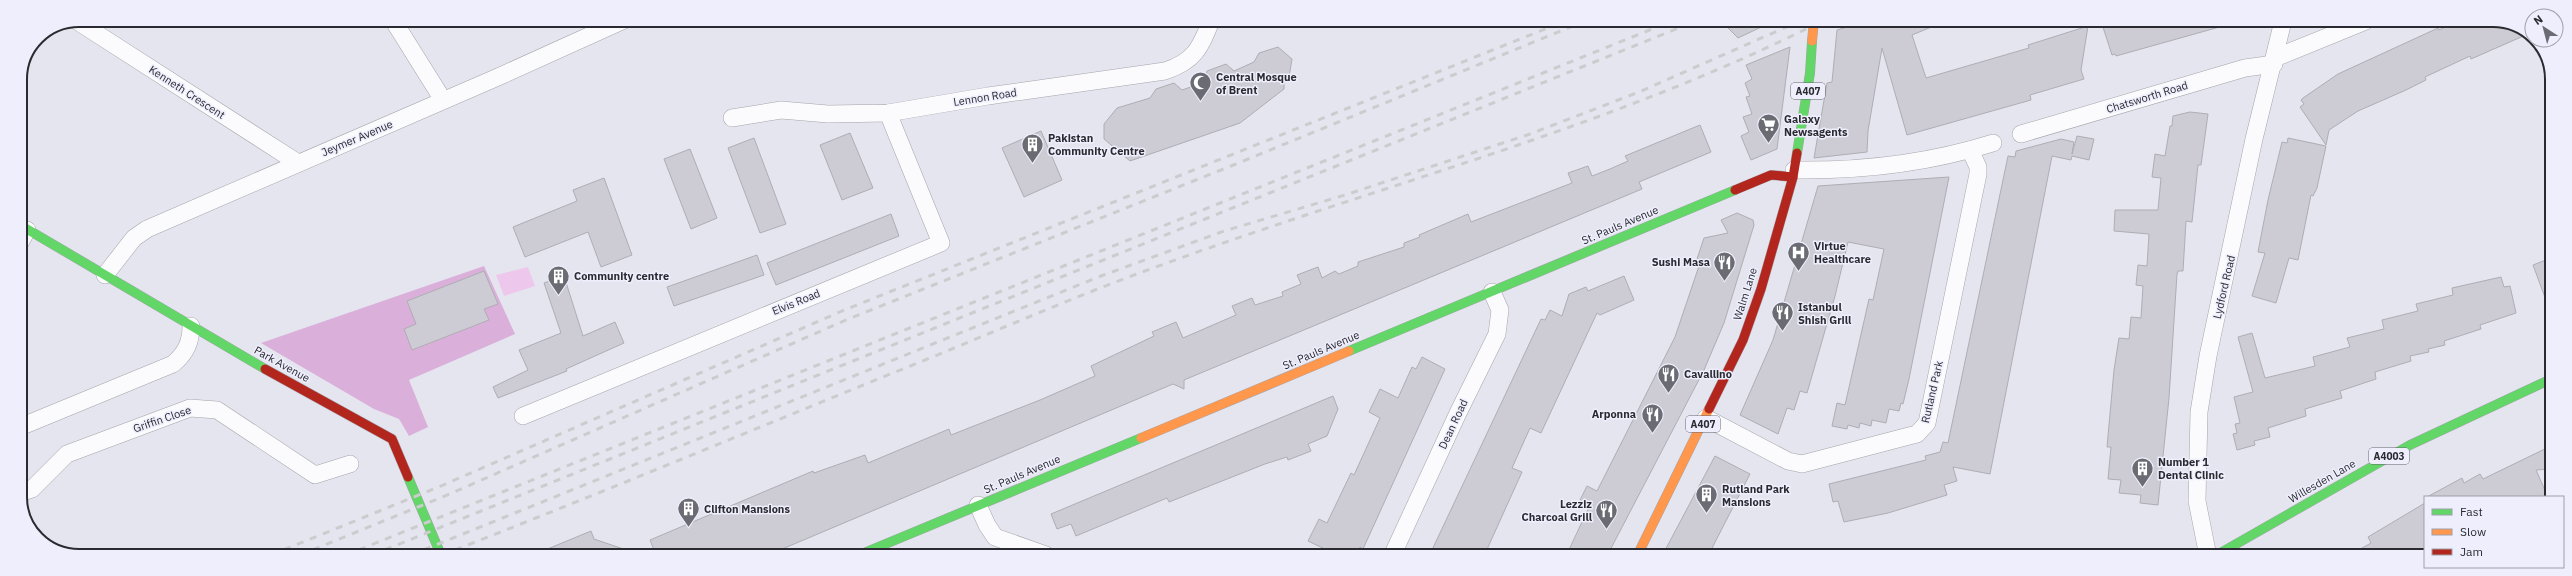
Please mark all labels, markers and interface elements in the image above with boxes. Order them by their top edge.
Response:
north arrow [2524,8,2564,48]
text: N [2531,12,2545,28]
street label: Kenneth Crescent [146,62,228,122]
mosque icon: Central Mosque of Brent [1187,70,1213,103]
place label: Central Mosque of Brent [1216,70,1297,97]
street label: Chatsworth Road [2104,78,2190,116]
road number: A407 [1791,83,1825,99]
street label: Lennon Road [952,85,1018,109]
supermarket icon: Galaxy Newsagents [1755,112,1781,145]
place label: Galaxy Newsagents [1784,112,1848,139]
street label: Jeymer Avenue [319,117,395,159]
building icon: Pakistan Community Centre [1019,131,1045,164]
place label: Pakistan Community Centre [1048,131,1145,158]
street label: St. Pauls Avenue [1579,202,1661,248]
hospital icon: Virtue Healthcare [1785,239,1811,272]
place label: Virtue Healthcare [1814,239,1871,266]
restaurant icon: Sushi Masa [1712,249,1738,282]
street label: Lydford Road [2210,254,2238,320]
place label: Sushi Masa [1652,255,1710,269]
building icon: Community centre [546,263,572,296]
street label: Walm Lane [1730,266,1760,322]
place label: Community centre [574,269,669,283]
street label: Elvis Road [770,286,822,318]
restaurant icon: Istanbul Shish Grill [1770,300,1796,333]
place label: Istanbul Shish Grill [1798,300,1852,327]
street label: St. Pauls Avenue [1280,327,1362,373]
street label: Park Avenue [252,343,312,385]
street label: Rutland Park [1918,359,1946,425]
restaurant icon: Cavallino [1655,361,1681,394]
place label: Cavallino [1684,367,1732,381]
street label: Dean Road [1435,397,1471,451]
restaurant icon: Arponna [1639,401,1665,434]
street label: Griffin Close [131,403,193,435]
place label: Arponna [1592,407,1636,421]
road number: A407 [1686,416,1720,432]
road number: A4003 [2369,448,2409,464]
street label: St. Pauls Avenue [981,451,1063,497]
building icon: Number 1 Dental Clinic [2129,455,2155,488]
place label: Number 1 Dental Clinic [2158,455,2224,482]
street label: Willesden Lane [2286,456,2358,506]
building icon: Rutland Park Mansions [1693,482,1719,515]
place label: Rutland Park Mansions [1722,482,1790,509]
building icon: Clifton Mansions [675,496,701,529]
legend [2424,496,2564,568]
place label: Lezziz Charcoal Grill [1522,497,1593,524]
restaurant icon: Lezziz Charcoal Grill [1594,497,1620,530]
place label: Clifton Mansions [704,502,790,516]
text: Fast [2460,504,2483,519]
text: Slow [2460,524,2486,539]
text: Jam [2460,544,2483,559]

